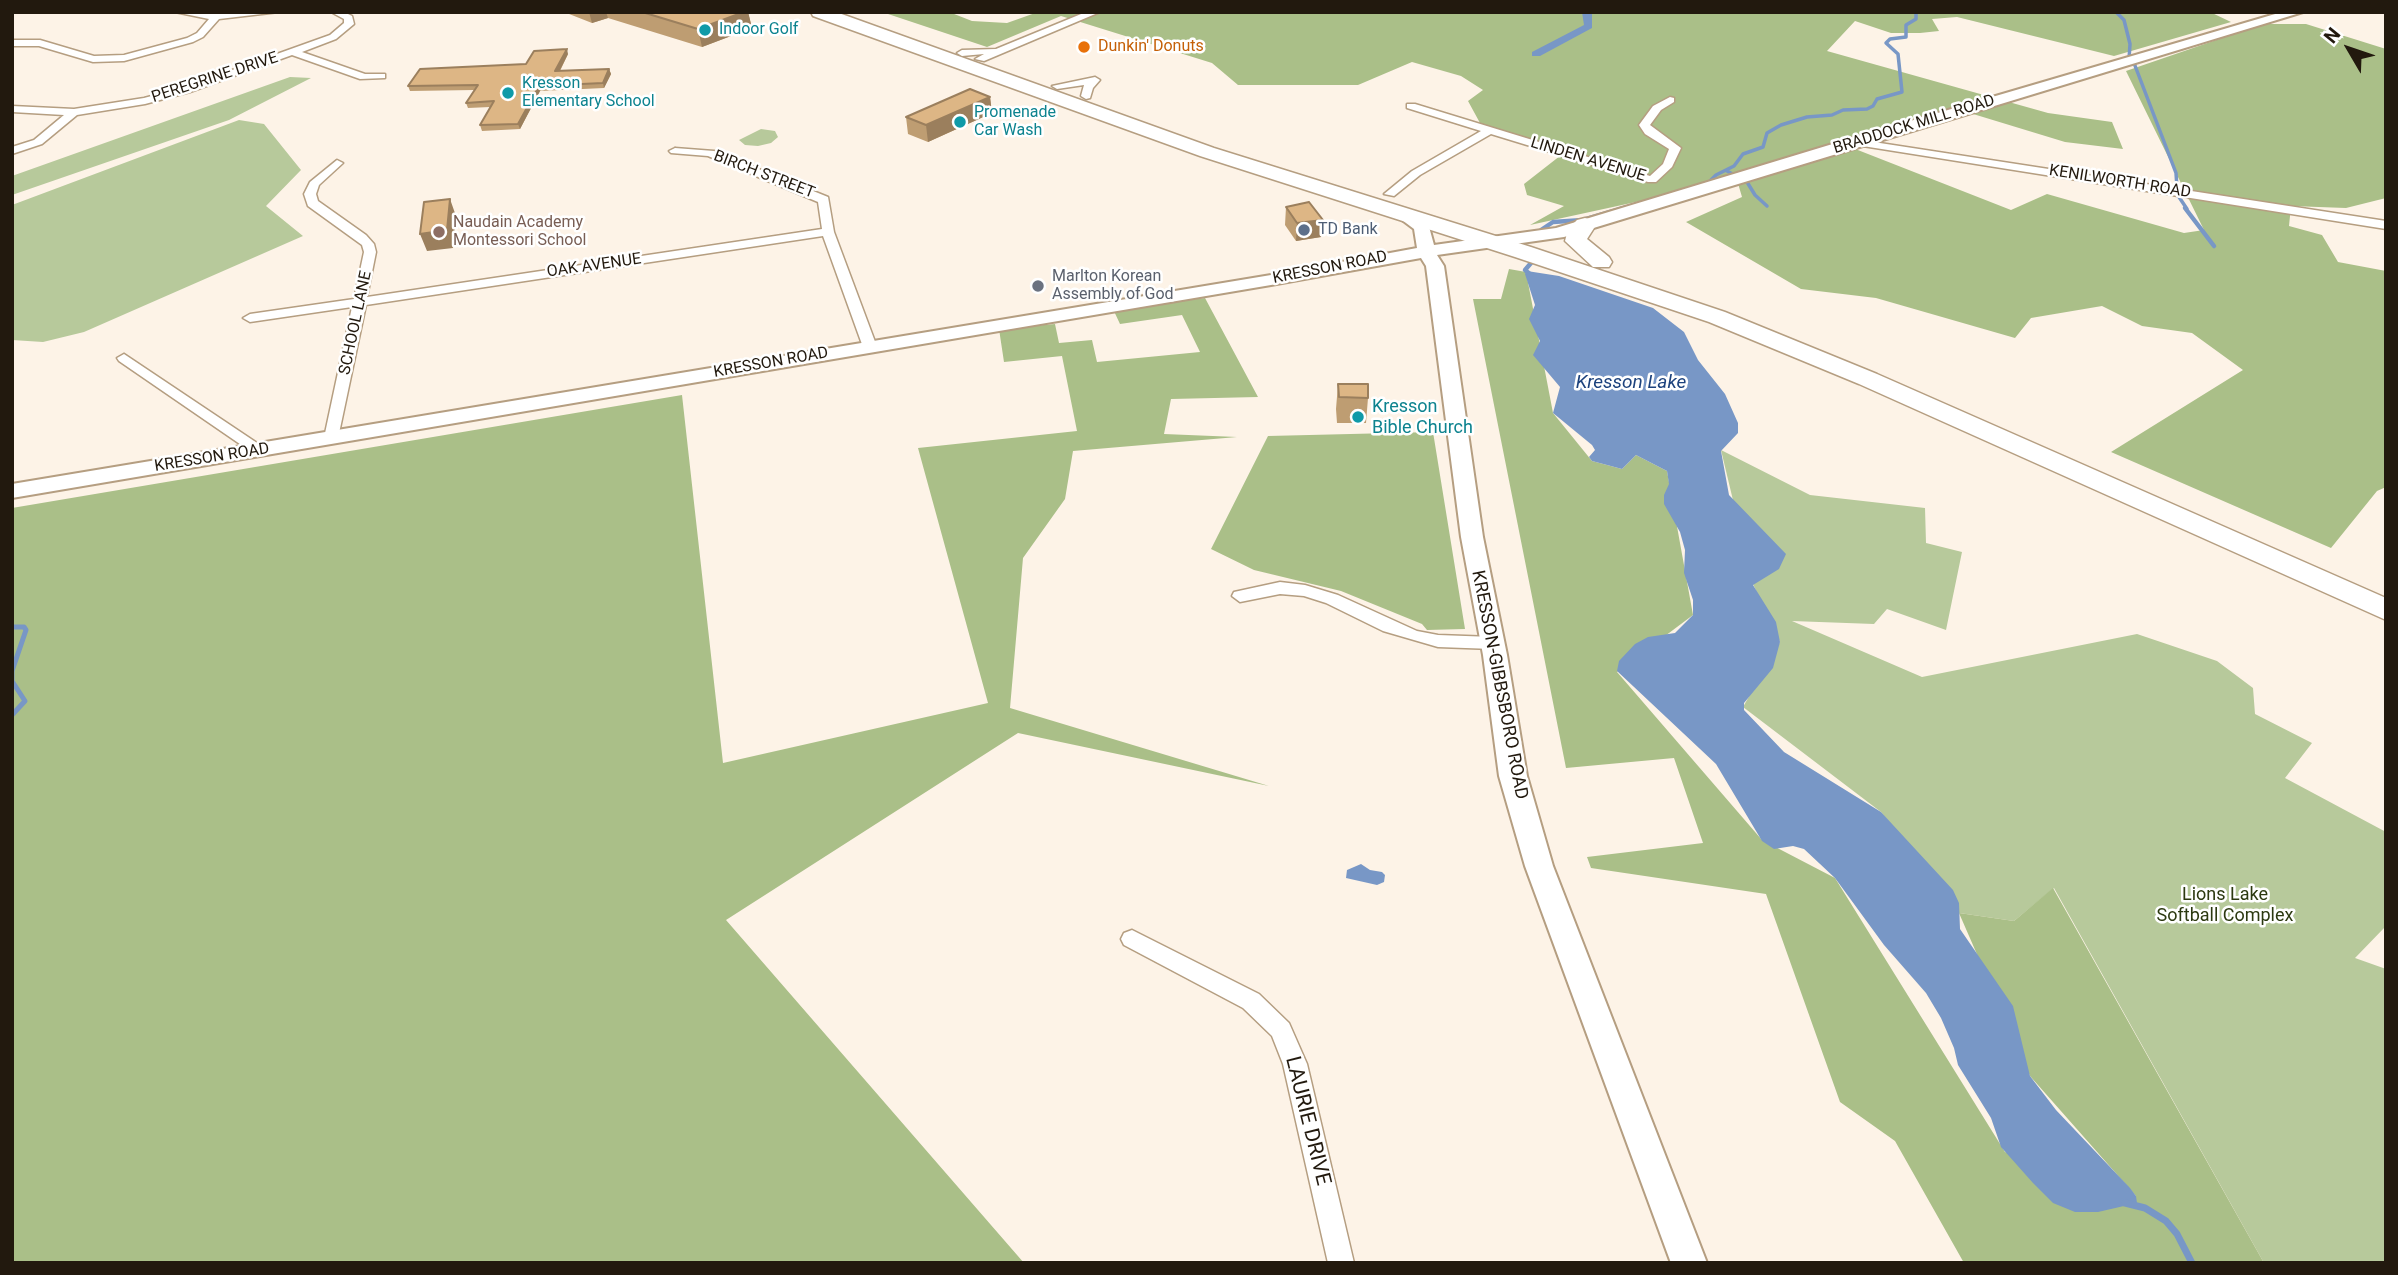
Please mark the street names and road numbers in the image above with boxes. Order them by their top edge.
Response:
street label: PEREGRINE DRIVE [149,49,281,107]
street label: BRADDOCK MILL ROAD [1831,91,1997,159]
street label: LINDEN AVENUE [1528,133,1648,187]
street label: BIRCH STREET [711,147,817,203]
street label: KENILWORTH ROAD [2048,161,2192,203]
street label: KRESSON ROAD [1271,248,1389,288]
street label: OAK AVENUE [546,250,642,282]
street label: SCHOOL LANE [336,269,376,377]
street label: KRESSON ROAD [712,343,830,383]
street label: KRESSON ROAD [153,439,271,477]
street label: KRESSON-GIBBSBORO ROAD [1466,569,1532,801]
street label: LAURIE DRIVE [1279,1054,1335,1188]

